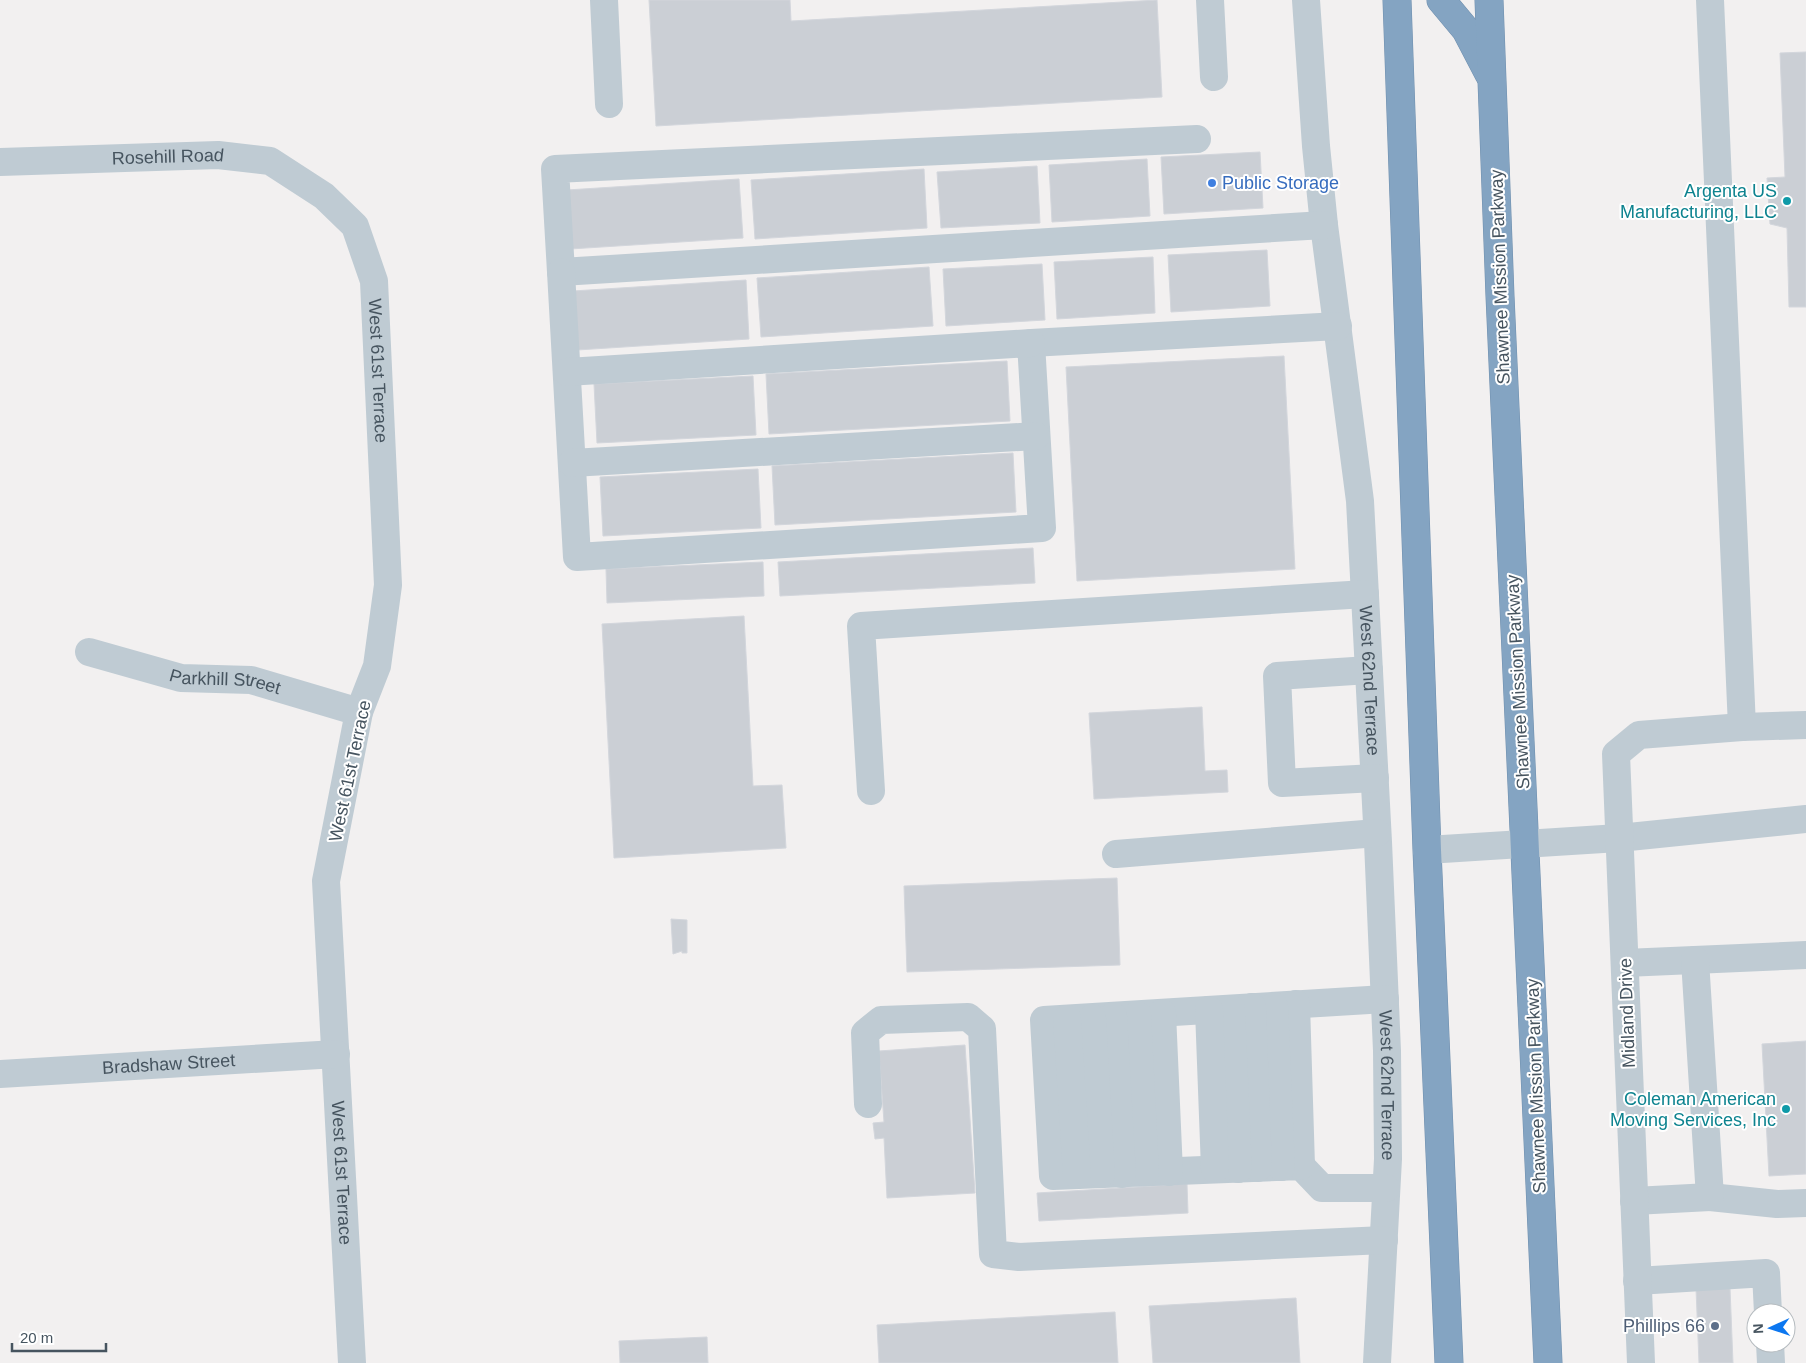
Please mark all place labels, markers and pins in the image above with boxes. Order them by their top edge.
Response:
place label: Public Storage [1222,173,1339,193]
marker: Public Storage [1206,177,1218,189]
place label: Argenta US Manufacturing, LLC [1620,181,1777,222]
marker: Argenta US Manufacturing, LLC [1781,195,1793,207]
place label: Coleman American Moving Services, Inc [1610,1089,1776,1130]
marker: Coleman American Moving Services, Inc [1780,1103,1792,1115]
place label: Phillips 66 [1623,1316,1705,1336]
marker: Phillips 66 [1709,1320,1721,1332]

